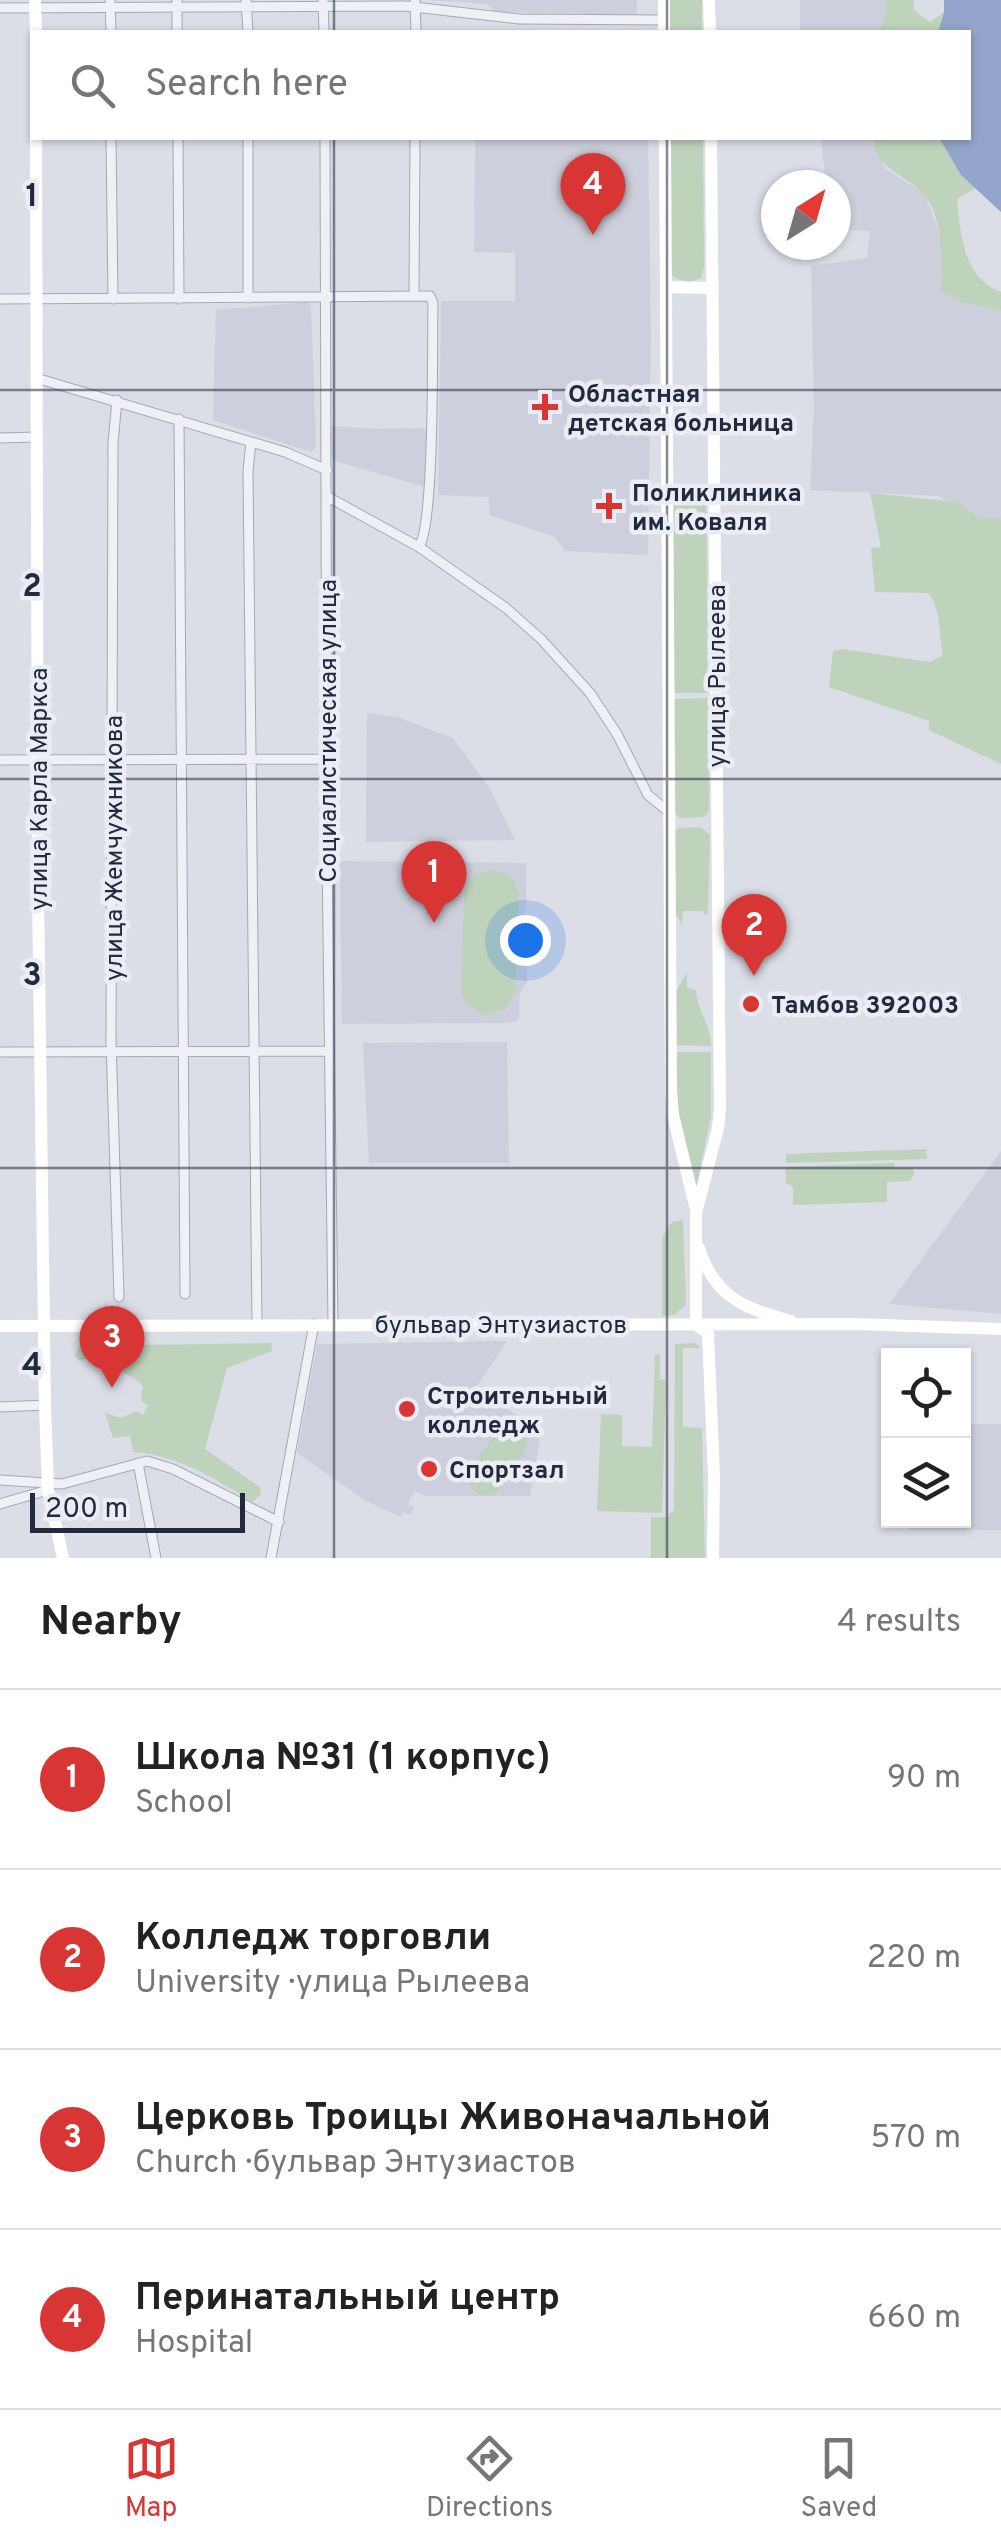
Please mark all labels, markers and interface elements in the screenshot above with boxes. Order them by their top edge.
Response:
search box [30,30,971,140]
icon: search [65,58,120,113]
text: Search here [145,61,348,110]
pin: 4 [560,152,626,235]
north arrow [761,170,851,260]
text: 1 [26,178,38,218]
place label: Областная детская больница [568,380,794,441]
marker: Областная детская больница [532,394,558,420]
place label: Поликлиника им. Коваля [632,479,802,540]
marker: Поликлиника им. Коваля [596,493,622,519]
text: 2 [22,568,42,608]
street label: Социалистическая улица [314,579,346,883]
street label: улица Рылеева [703,584,735,768]
street label: улица Карла Маркса [25,667,57,911]
street label: улица Жемчужникова [100,715,132,981]
pin: 1 [402,840,466,923]
pin: 2 [722,894,786,976]
your location [500,915,551,966]
text: 3 [22,957,42,997]
place label: Тамбов 392003 [771,991,959,1023]
marker: Тамбов 392003 [740,993,762,1015]
pin: 3 [80,1306,144,1388]
street label: бульвар Энтузиастов [375,1311,627,1343]
text: 4 [22,1347,42,1387]
map controls [881,1348,971,1528]
button: locate [881,1348,971,1438]
place label: Строительный колледж [427,1382,608,1443]
marker: Строительный колледж [396,1398,418,1420]
button: layers [881,1438,971,1528]
place label: Спортзал [449,1456,564,1488]
marker: Спортзал [418,1458,440,1480]
scale bar [30,1488,245,1532]
text: 200 m [45,1492,128,1528]
text: Nearby [40,1597,182,1650]
text: 4 results [837,1603,961,1643]
text: Школа №31 (1 корпус) [135,1735,551,1784]
text: 1 [66,1759,79,1799]
text: 90 m [887,1759,961,1799]
text: School [135,1784,233,1824]
text: Колледж торговли [135,1915,491,1964]
text: 2 [63,1939,82,1979]
text: 220 m [867,1939,961,1979]
text: University · улица Рылеева [135,1964,530,2004]
text: Церковь Троицы Живоначальной [135,2095,771,2144]
text: 3 [63,2119,82,2159]
text: 570 m [871,2119,961,2159]
text: Church · бульвар Энтузиастов [135,2144,576,2184]
text: Перинатальный центр [135,2275,560,2324]
text: 4 [62,2299,83,2339]
text: 660 m [868,2299,961,2339]
text: Hospital [135,2324,253,2364]
tab: Map [124,2431,179,2527]
tab: Directions [426,2431,553,2527]
tab: Saved [800,2431,877,2527]

